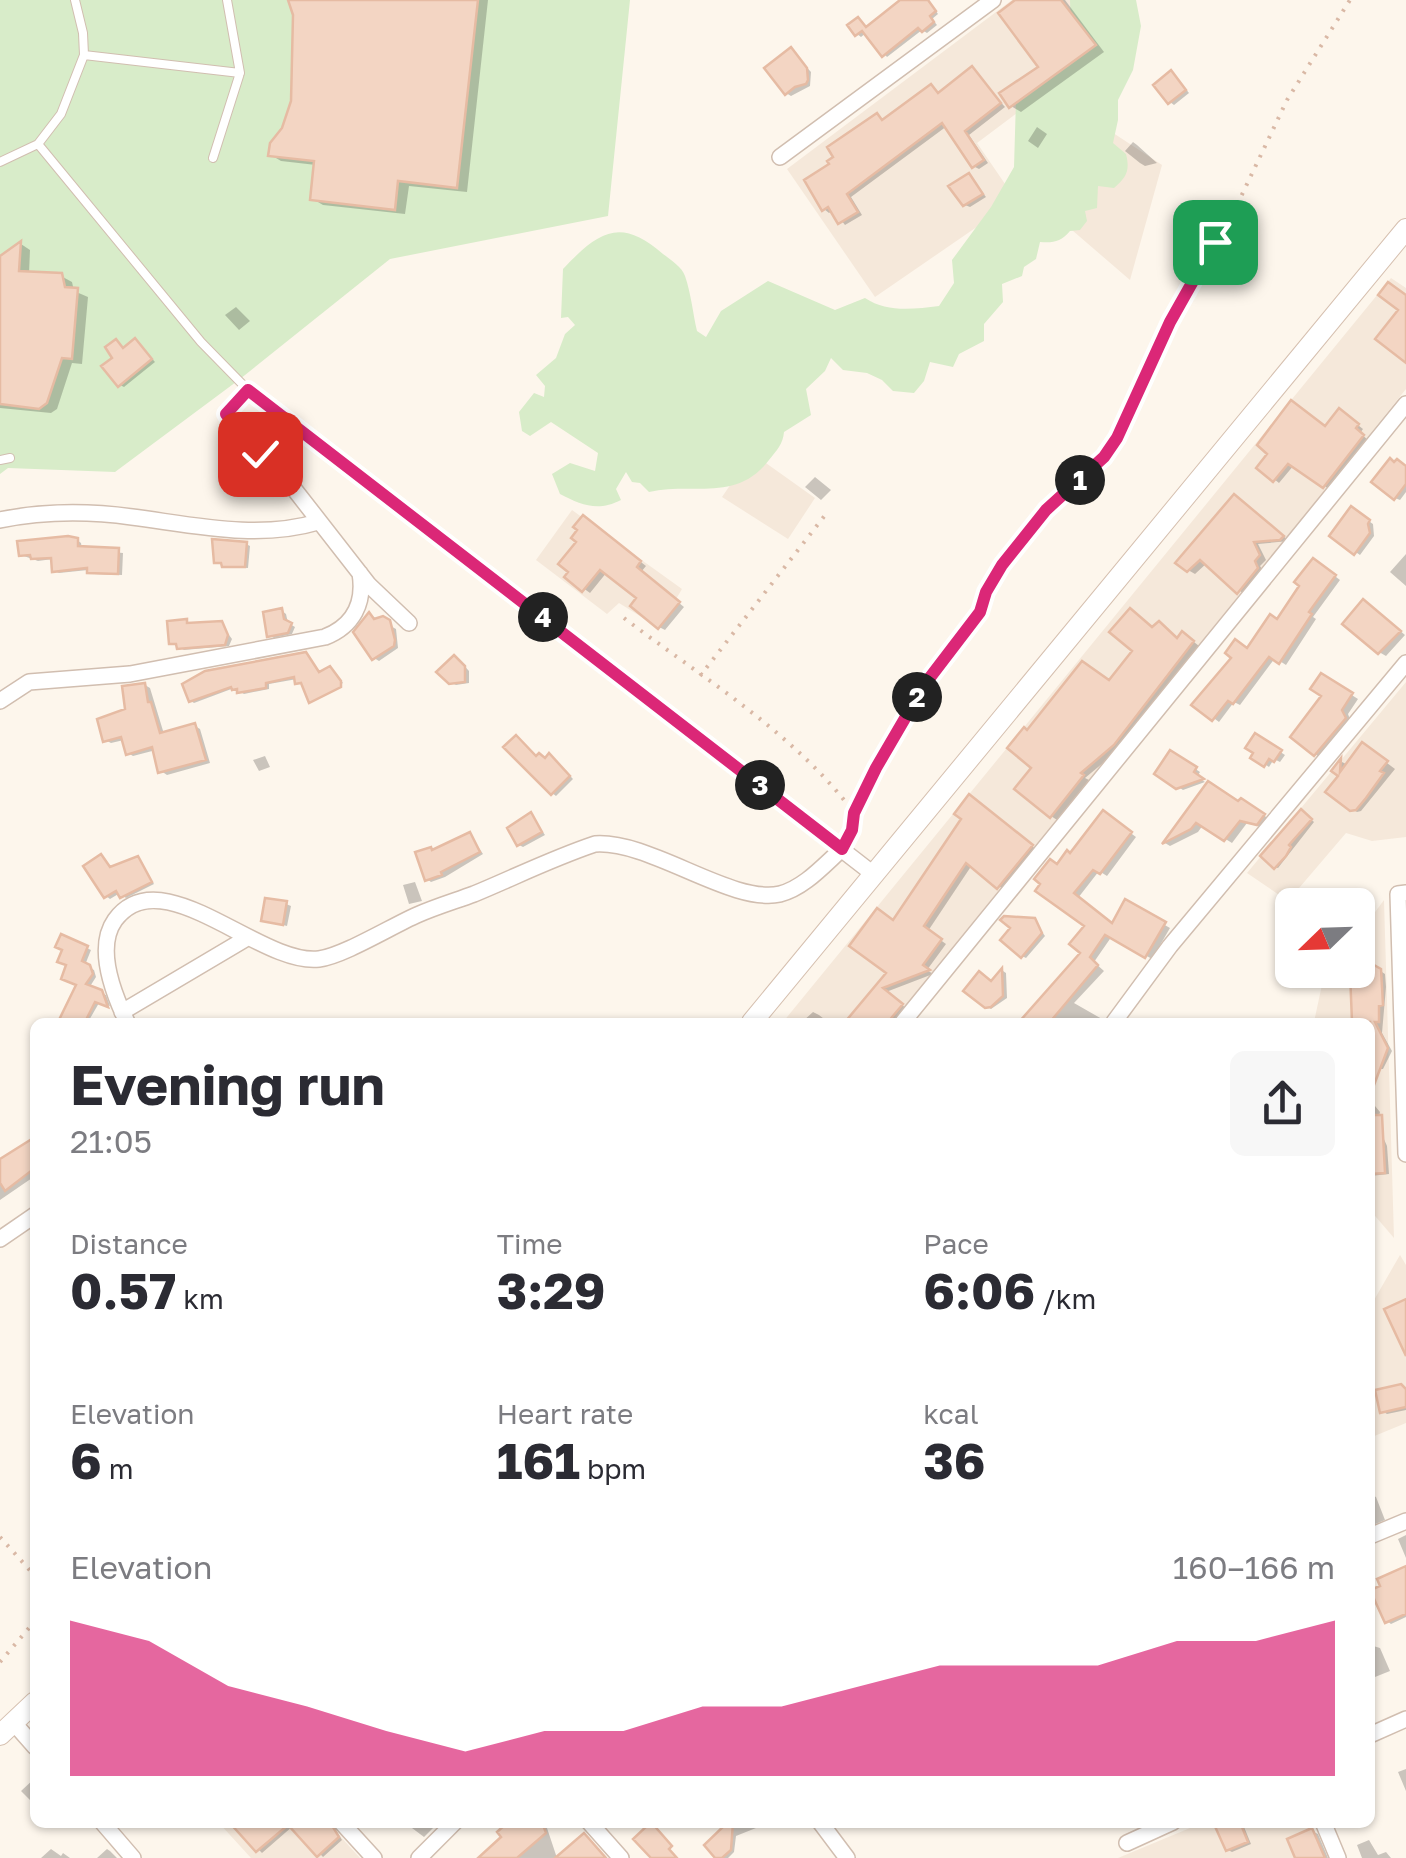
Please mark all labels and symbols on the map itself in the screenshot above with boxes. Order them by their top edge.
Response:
pin [1173,200,1258,285]
pin [218,412,303,497]
pin: 1 [1055,455,1105,505]
pin: 4 [518,592,568,642]
pin: 2 [892,672,942,722]
pin: 3 [735,760,785,810]
north arrow [1275,888,1375,988]

